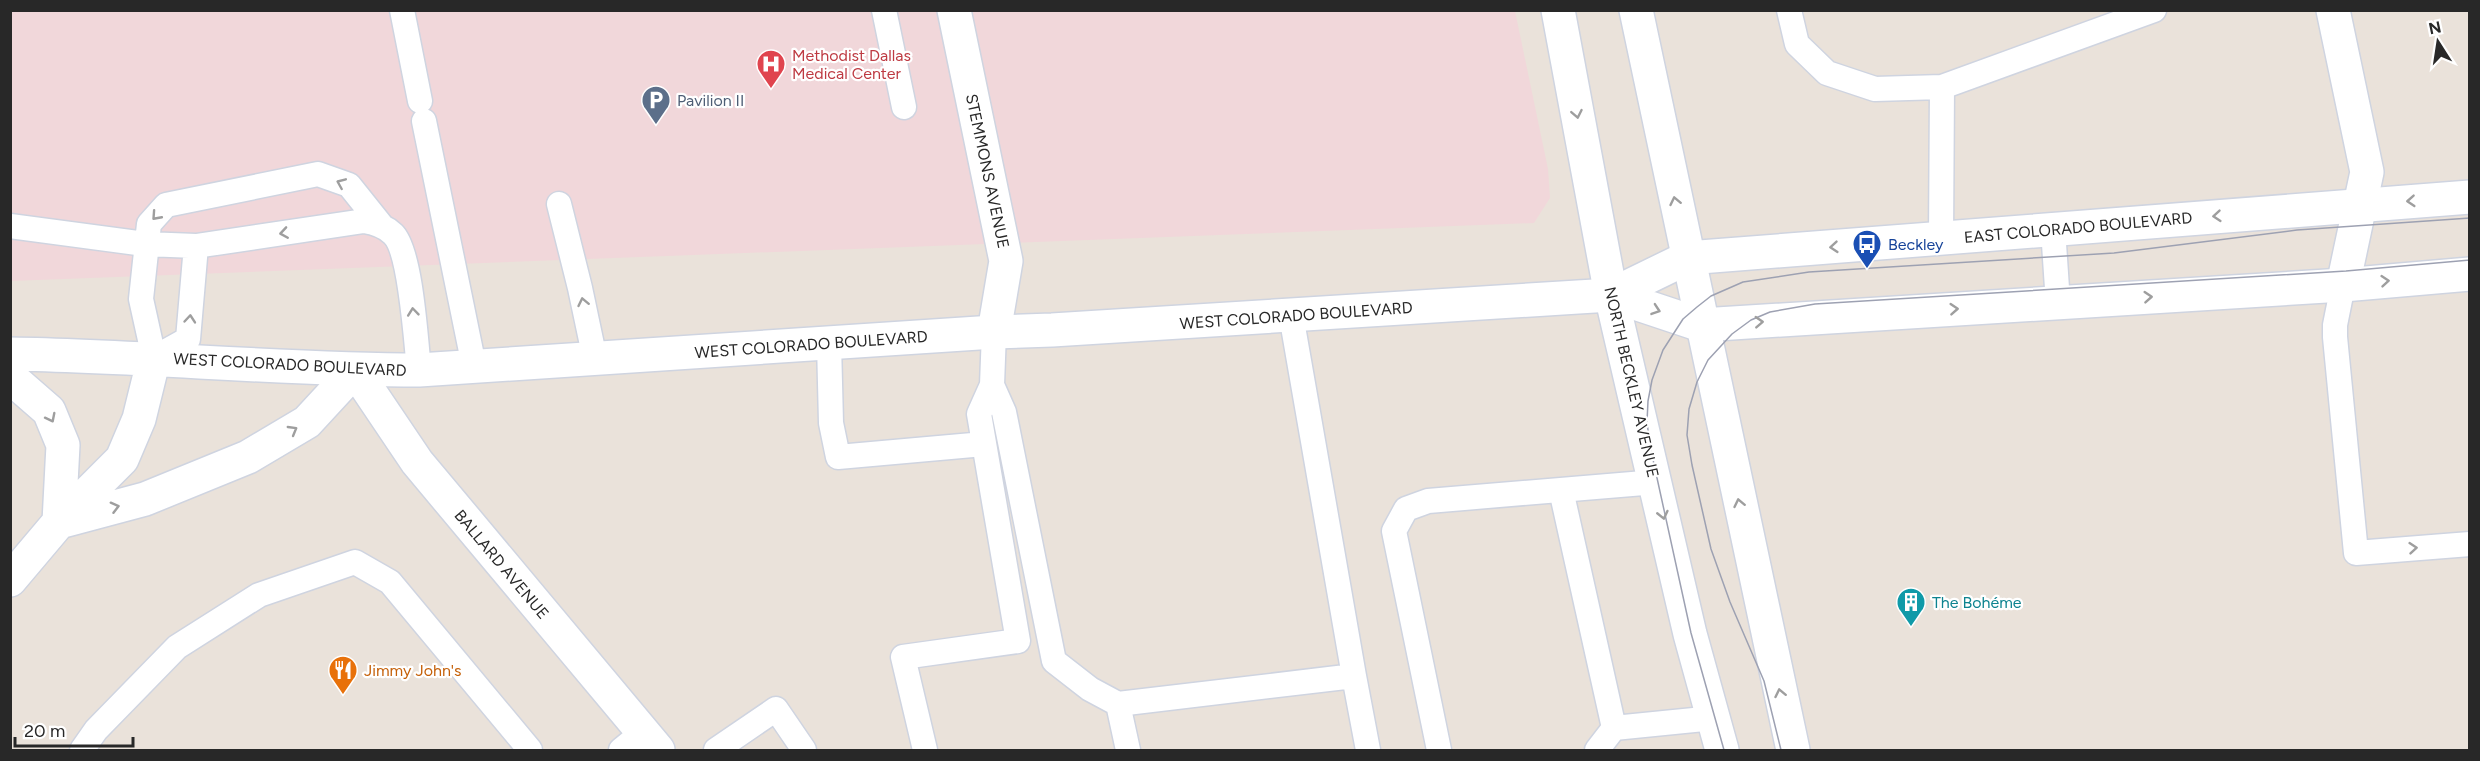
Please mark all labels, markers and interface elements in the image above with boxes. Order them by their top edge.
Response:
north arrow [2408,12,2468,72]
text: N [2427,17,2443,38]
place label: Methodist Dallas Medical Center [792,46,911,83]
hospital icon: Methodist Dallas Medical Center [755,48,787,90]
parking icon: Pavilion II [640,84,672,126]
place label: Pavilion II [677,91,744,110]
street label: STEMMONS AVENUE [962,92,1013,250]
one-way arrow [1570,108,1583,118]
one-way arrow [337,178,348,190]
one-way arrow [2407,194,2416,207]
one-way arrow [1669,196,1682,206]
street label: EAST COLORADO BOULEVARD [1963,208,2193,247]
one-way arrow [152,209,163,220]
one-way arrow [2212,209,2221,222]
one-way arrow [279,226,289,239]
bus stop icon: Beckley [1851,228,1883,270]
place label: Beckley [1888,235,1944,254]
one-way arrow [1829,240,1838,253]
one-way arrow [2380,275,2389,288]
street label: NORTH BECKLEY AVENUE [1600,285,1663,479]
one-way arrow [2144,291,2153,304]
one-way arrow [577,297,590,307]
street label: WEST COLORADO BOULEVARD [1179,298,1413,333]
one-way arrow [1650,303,1661,315]
one-way arrow [1949,303,1958,316]
one-way arrow [407,307,420,316]
one-way arrow [183,315,196,324]
one-way arrow [1755,315,1764,328]
street label: WEST COLORADO BOULEVARD [694,327,928,362]
street label: WEST COLORADO BOULEVARD [173,349,407,380]
one-way arrow [44,412,55,422]
one-way arrow [287,426,297,437]
one-way arrow [1733,498,1746,508]
one-way arrow [110,502,120,515]
street label: BALLARD AVENUE [450,506,553,623]
one-way arrow [1656,510,1669,520]
one-way arrow [2408,542,2417,555]
building icon: The Bohéme [1895,586,1927,628]
place label: The Bohéme [1932,593,2022,612]
restaurant icon: Jimmy John's [327,654,359,696]
place label: Jimmy John's [364,661,461,680]
one-way arrow [1775,689,1788,699]
scale bar [15,710,134,748]
text: 20 m [24,720,65,742]

